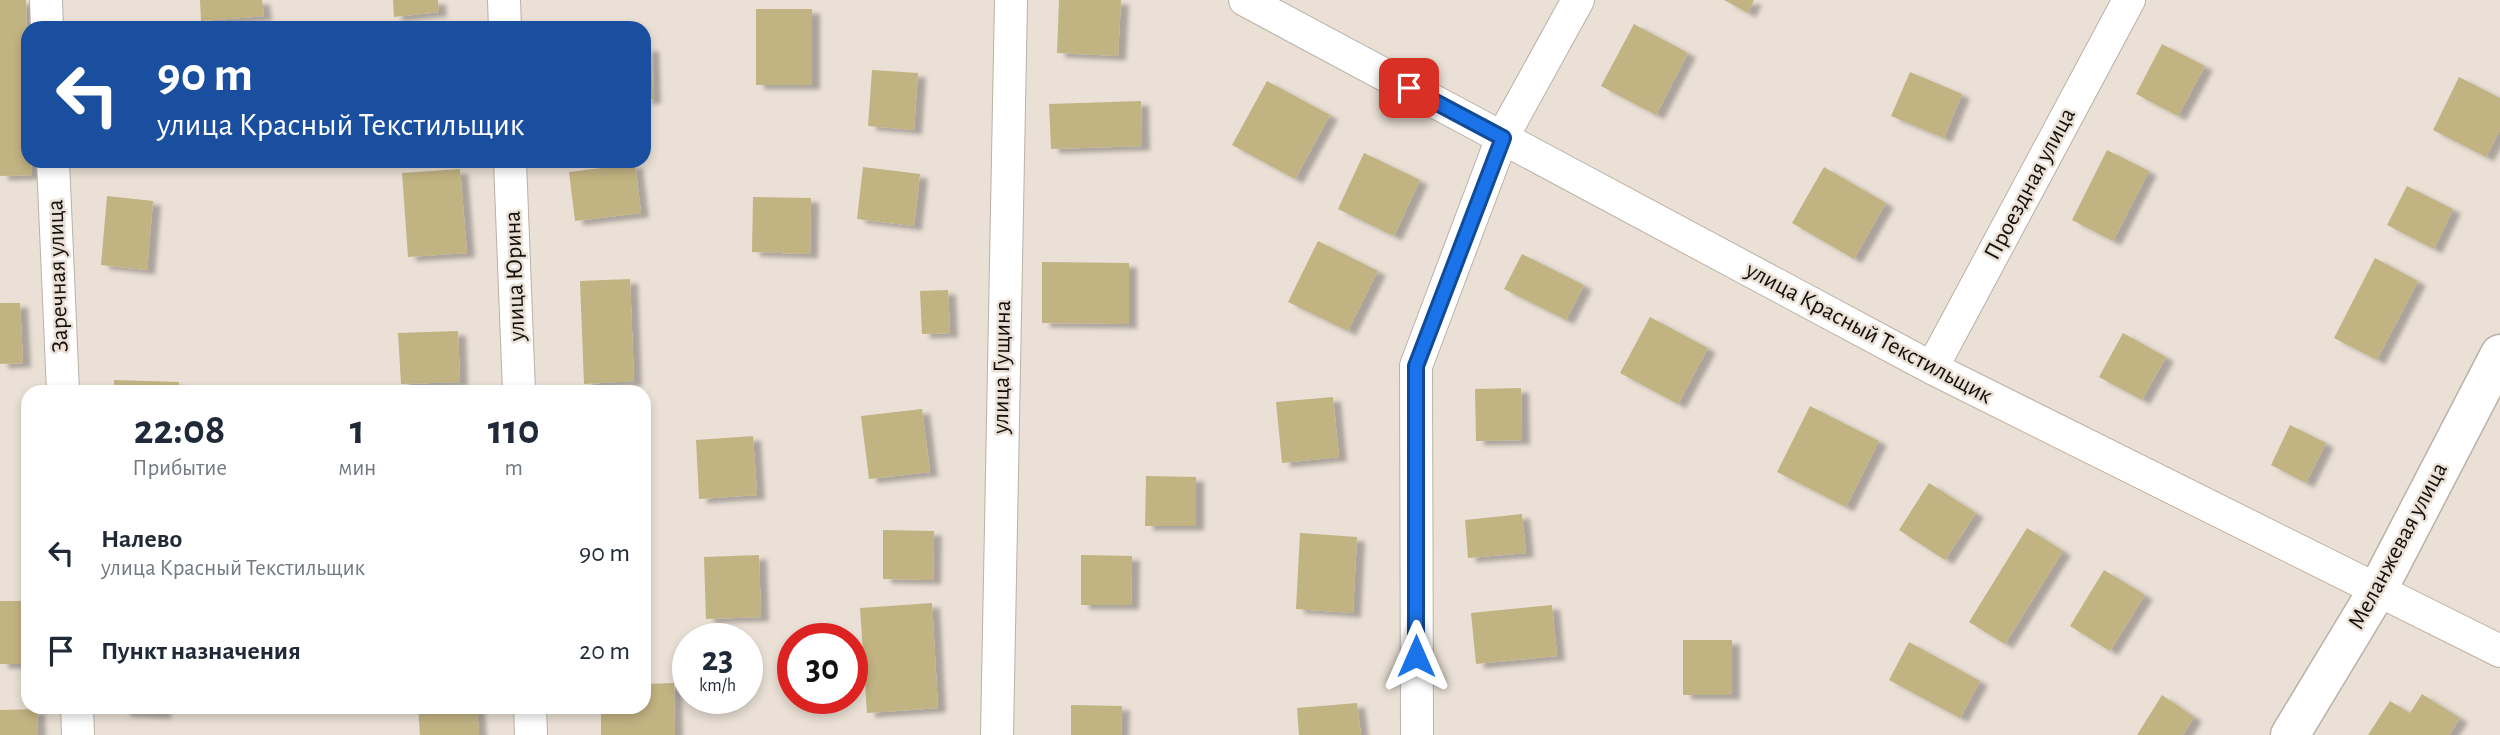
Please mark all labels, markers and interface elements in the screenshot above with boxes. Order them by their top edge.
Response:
icon: left [42,49,133,140]
text: 90 m [157,51,253,100]
pin [1379,58,1439,118]
icon: arrive [1390,69,1428,107]
street label: Проездная улица [1980,104,2080,264]
text: улица Красный Текстильщик [157,109,524,141]
street label: Заречная улица [43,199,73,353]
street label: улица Юрина [501,210,529,343]
street label: улица Красный Текстильщик [1741,257,1996,408]
street label: улица Гущина [989,300,1015,435]
text: 22:08 [134,409,225,451]
text: 1 [350,409,365,451]
text: 110 [488,409,540,451]
text: Прибытие [132,457,227,480]
text: мин [338,457,376,480]
text: m [504,457,523,480]
street label: Меланжевая улица [2344,459,2452,633]
text: Налево [101,526,182,552]
icon: left [42,534,80,572]
text: 90 m [579,540,630,566]
text: улица Красный Текстильщик [101,557,365,580]
position arrow [1379,619,1453,693]
speed limit sign: 30 [777,623,868,714]
icon: arrive [42,632,80,670]
text: Пункт назначения [101,638,301,664]
text: 20 m [579,638,630,664]
text: 23 [702,642,733,677]
text: km/h [699,677,736,695]

